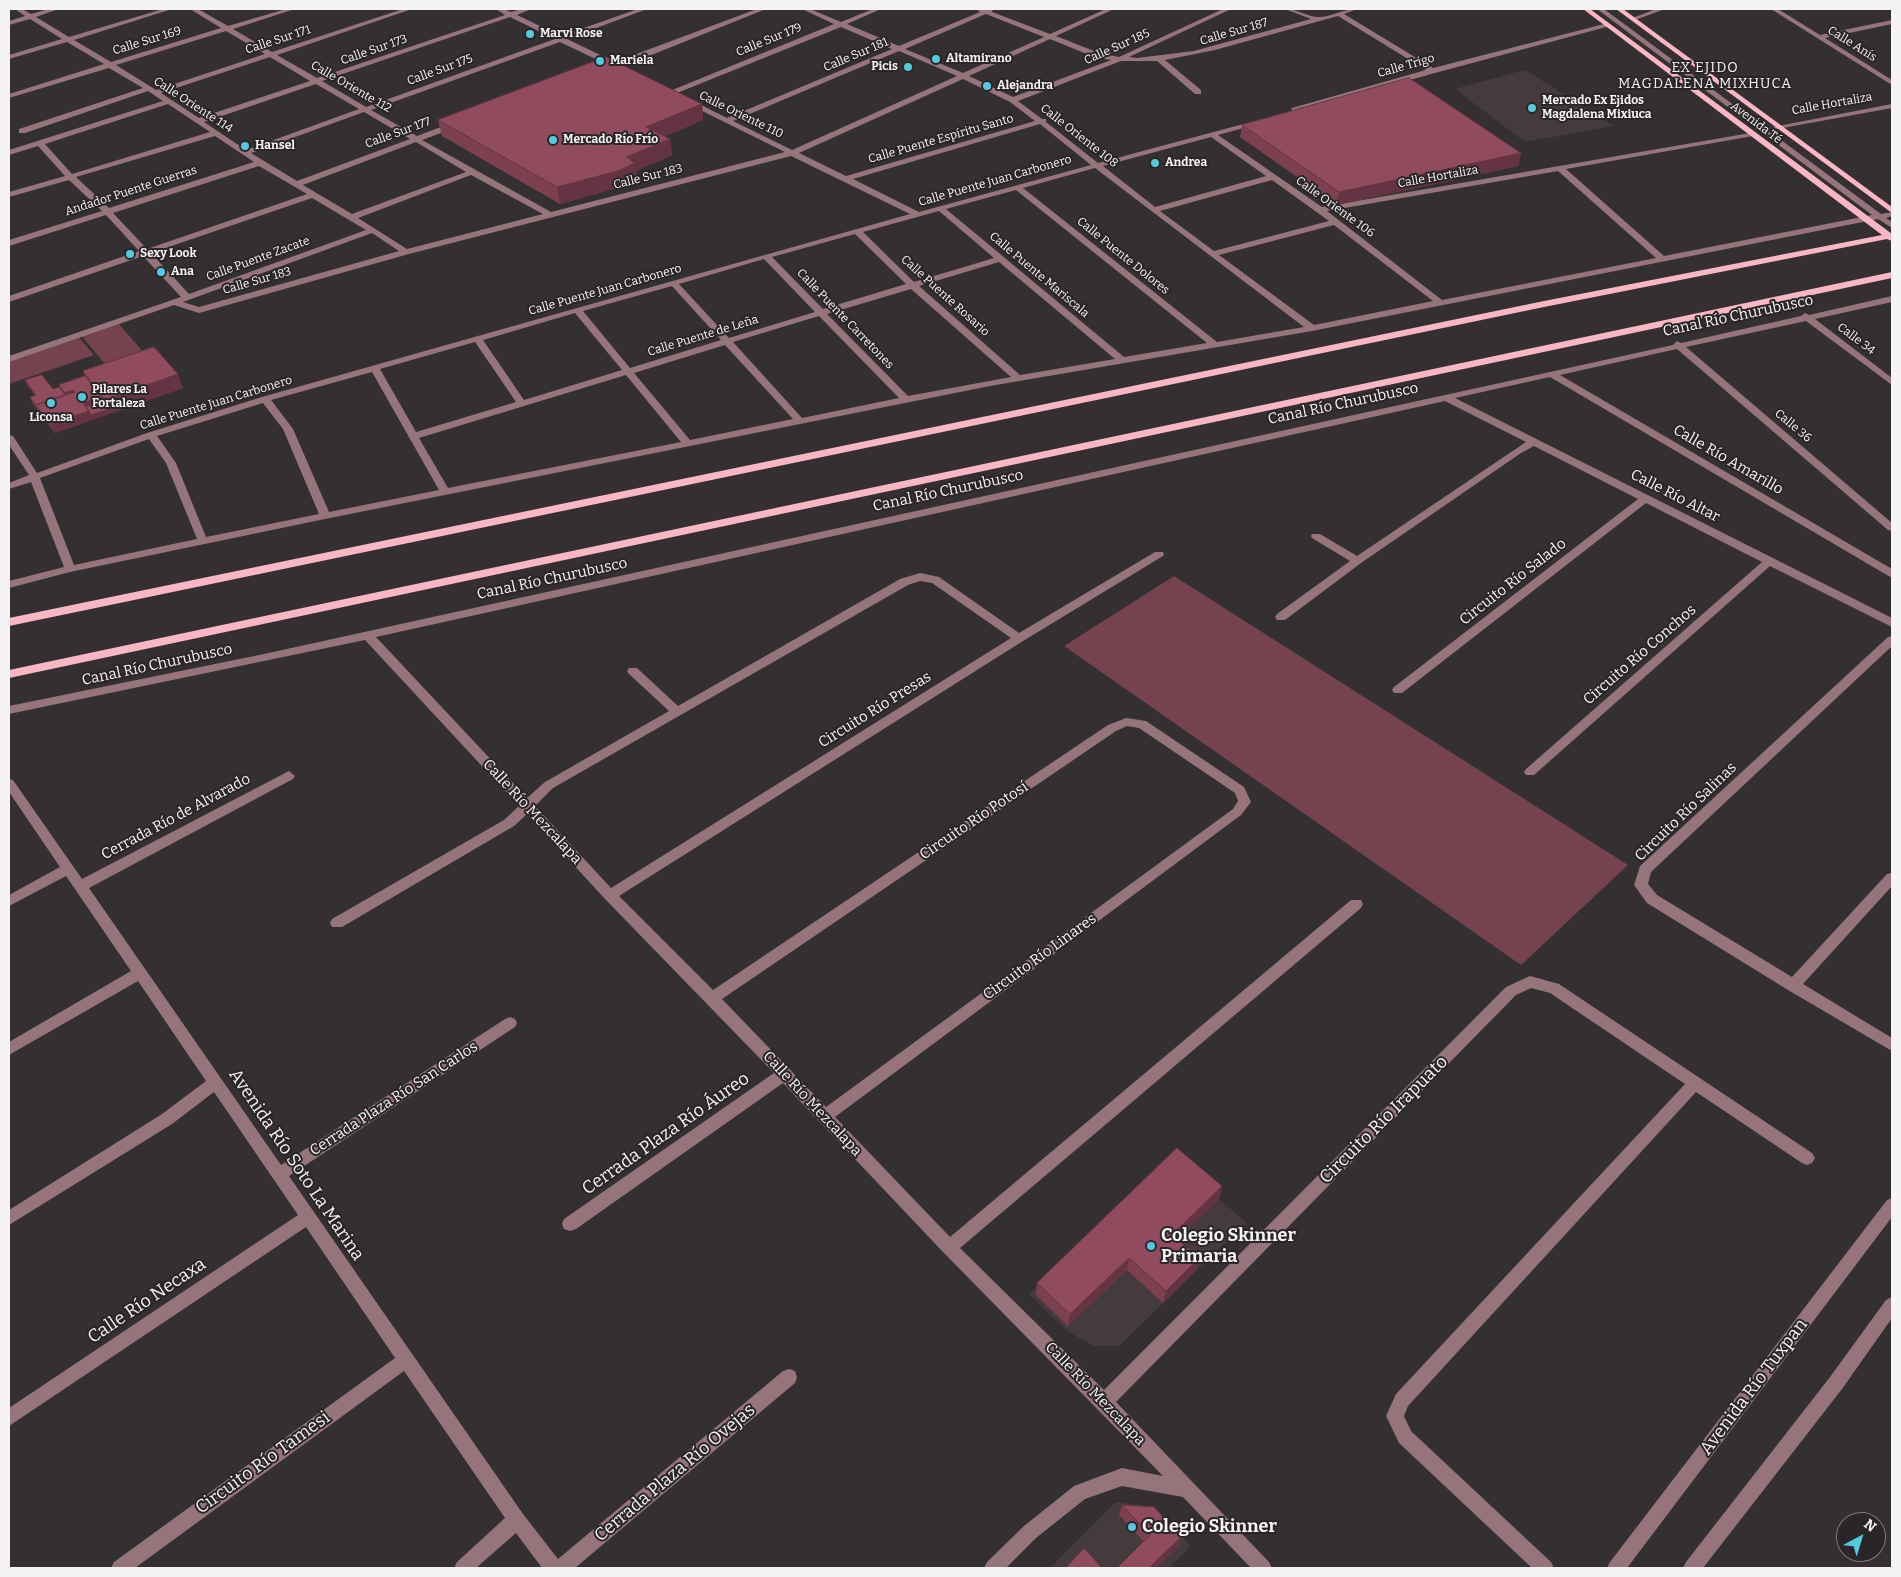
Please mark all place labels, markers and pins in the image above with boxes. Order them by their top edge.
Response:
place label: Marvi Rose [540,27,603,41]
marker: Marvi Rose [524,28,536,40]
place label: Altamirano [946,52,1012,66]
marker: Altamirano [930,53,942,65]
place label: Mariela [610,54,653,68]
marker: Mariela [594,55,606,67]
place label: Picis [871,60,898,74]
marker: Picis [902,61,914,73]
place label: Alejandra [997,79,1053,93]
marker: Alejandra [981,80,993,92]
place label: Mercado Ex Ejidos Magdalena Mixiuca [1542,94,1652,122]
marker: Mercado Ex Ejidos Magdalena Mixiuca [1526,102,1538,114]
place label: Mercado Río Frío [563,133,658,147]
marker: Mercado Río Frío [547,134,559,146]
place label: Hansel [255,139,295,153]
marker: Hansel [239,140,251,152]
place label: Andrea [1165,156,1207,170]
marker: Andrea [1149,157,1161,169]
place label: Sexy Look [140,247,197,261]
marker: Sexy Look [124,248,136,260]
place label: Ana [171,265,194,279]
marker: Ana [155,266,167,278]
place label: Pilares La Fortaleza [92,383,147,411]
marker: Pilares La Fortaleza [76,391,88,403]
marker: Liconsa [45,397,57,409]
place label: Liconsa [29,411,73,425]
place label: Colegio Skinner Primaria [1161,1225,1296,1268]
marker: Colegio Skinner Primaria [1145,1240,1157,1252]
place label: Colegio Skinner [1142,1516,1277,1538]
marker: Colegio Skinner [1126,1521,1138,1533]

